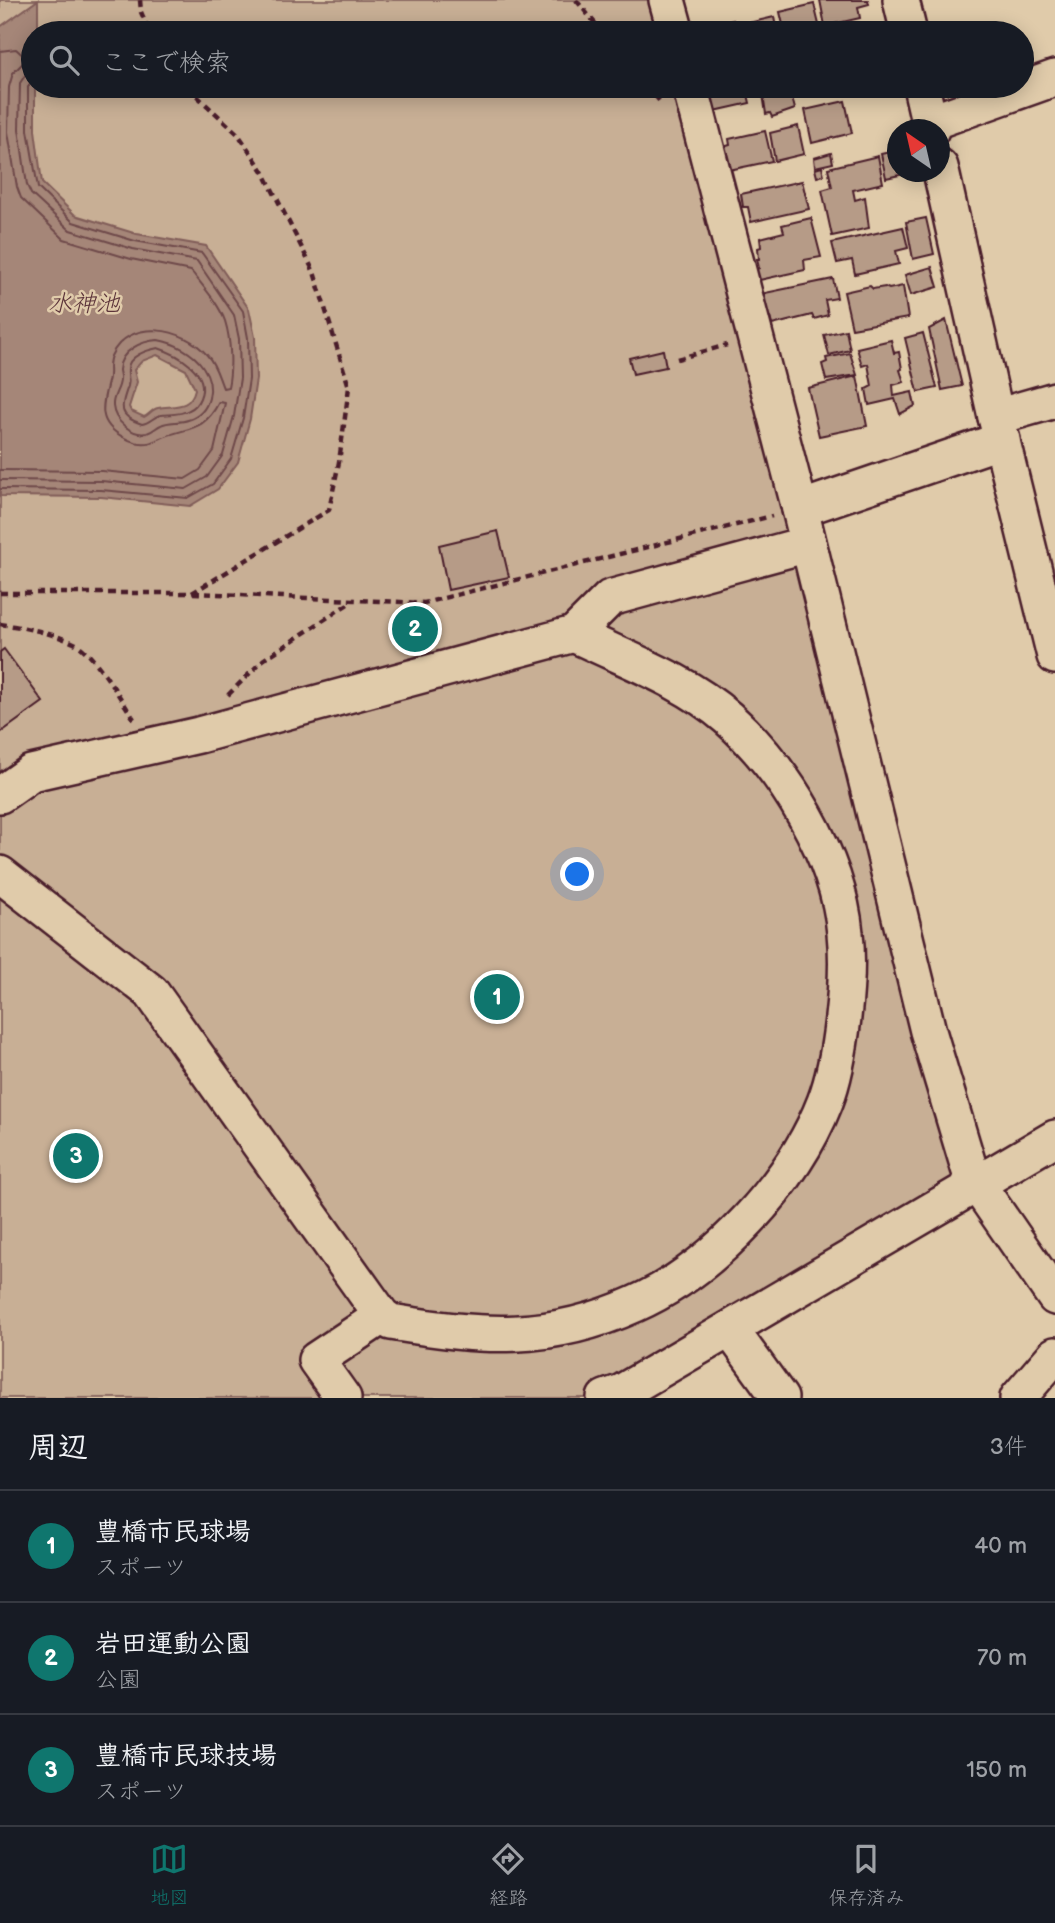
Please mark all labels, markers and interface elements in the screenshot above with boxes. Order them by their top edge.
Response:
search box [21,21,1034,98]
icon: search [45,41,83,79]
text: ここで検索 [101,48,231,79]
north arrow [887,119,950,182]
water label: 水神池 [48,289,121,318]
pin: 2 [392,603,438,655]
your location [560,857,594,891]
pin: 1 [474,971,520,1023]
pin: 3 [53,1130,99,1182]
text: 周辺 [28,1430,88,1466]
text: 3件 [990,1433,1027,1461]
text: 豊橋市民球場 [95,1517,251,1548]
text: 1 [46,1532,56,1560]
text: 40 m [974,1532,1027,1560]
text: スポーツ [95,1554,187,1582]
text: 岩田運動公園 [95,1629,251,1660]
text: 2 [44,1644,58,1672]
text: 70 m [977,1644,1027,1672]
text: 公園 [95,1666,141,1694]
text: 豊橋市民球技場 [95,1741,277,1772]
text: 3 [44,1756,58,1784]
text: 150 m [966,1756,1027,1784]
text: スポーツ [95,1778,187,1806]
tab: 地図 [150,1840,189,1910]
tab: 経路 [489,1840,528,1910]
tab: 保存済み [828,1840,905,1910]

